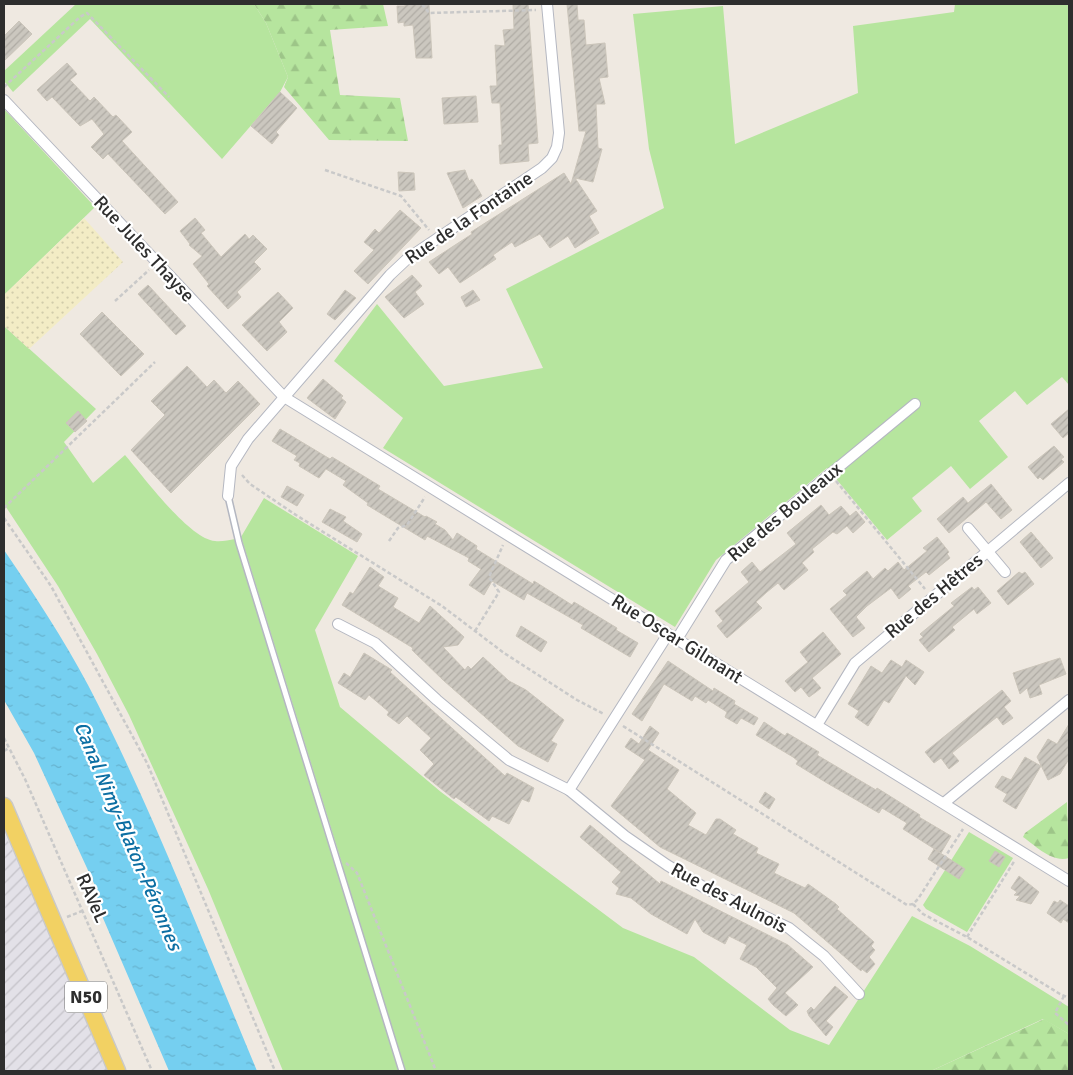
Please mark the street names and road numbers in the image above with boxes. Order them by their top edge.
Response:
street label: Rue de la Fontaine [400,166,538,270]
street label: Rue Jules Thayse [88,191,200,307]
street label: Rue des Bouleaux [723,457,848,567]
street label: Rue des Hêtres [880,548,988,644]
street label: Rue Oscar Gilmant [607,589,747,689]
street label: Rue des Aulnois [667,857,791,939]
street label: RAVeL [71,870,113,927]
road number: N50 [65,982,107,1012]

